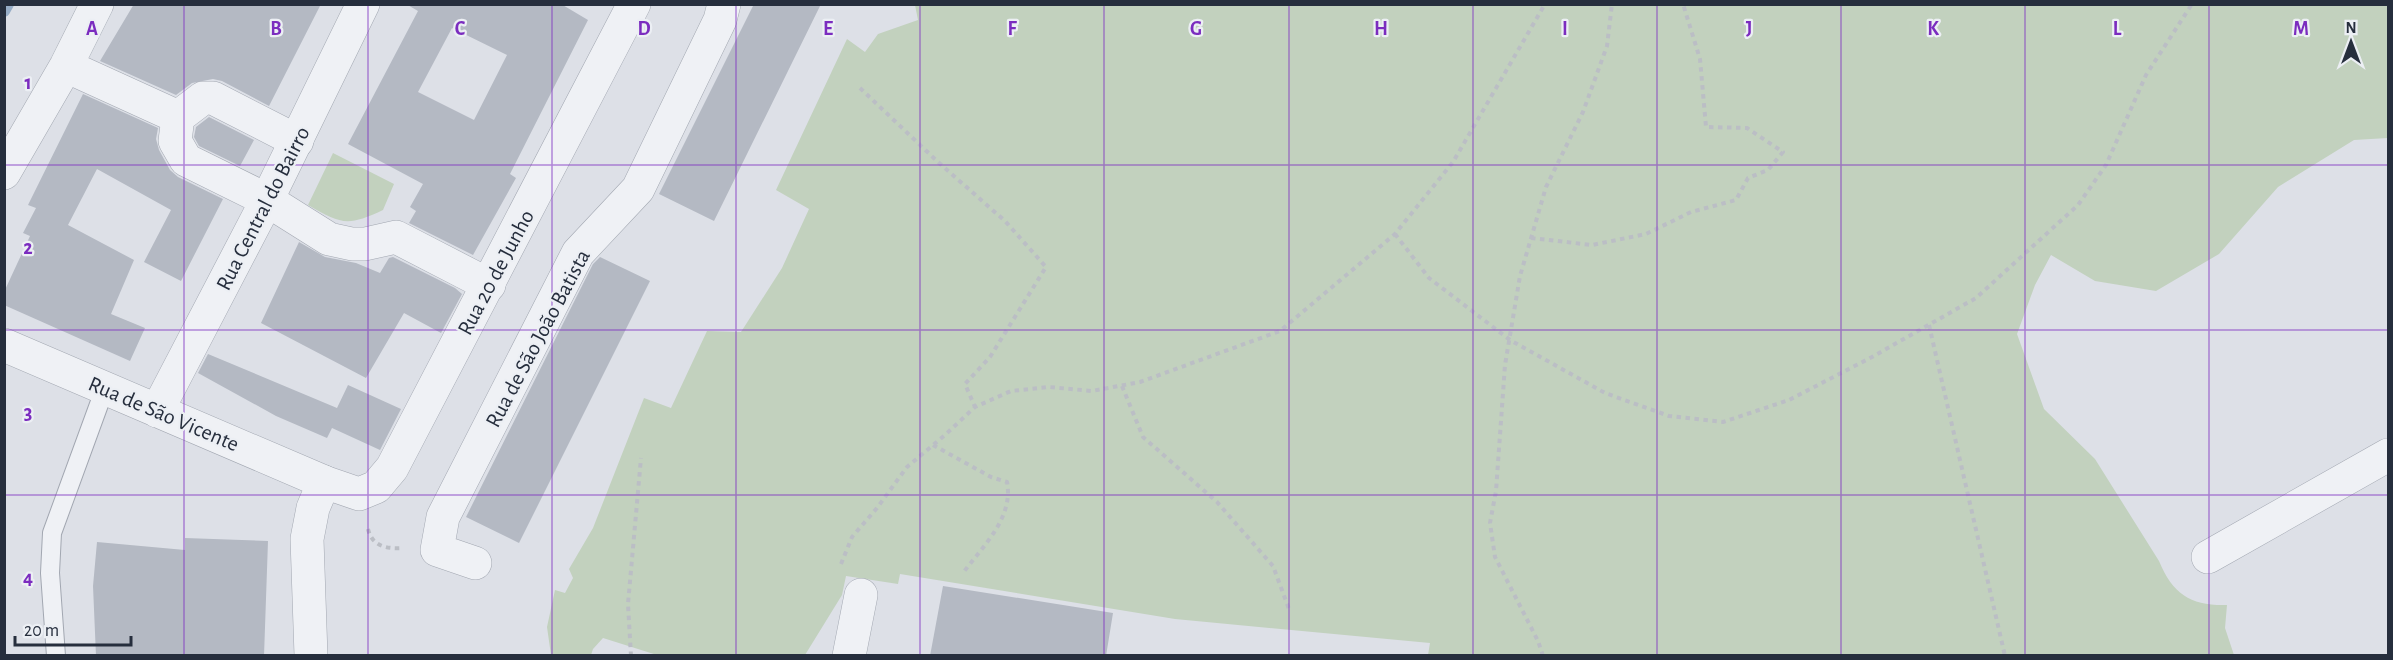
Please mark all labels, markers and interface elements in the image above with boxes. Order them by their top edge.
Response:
north arrow [2321,12,2381,72]
text: A [86,19,98,39]
text: B [270,19,282,39]
text: C [455,19,466,39]
text: D [637,19,651,39]
text: E [823,19,833,39]
text: F [1007,19,1017,39]
text: G [1190,19,1202,39]
text: H [1374,19,1388,39]
text: I [1562,19,1568,39]
text: J [1746,19,1752,39]
text: K [1927,19,1939,39]
text: L [2113,19,2122,39]
text: M [2293,19,2309,39]
text: N [2345,20,2357,36]
text: 1 [24,73,32,93]
street label: Rua Central do Bairro [212,123,314,294]
street label: Rua 20 de Junho [454,206,538,339]
text: 2 [23,238,33,258]
street label: Rua de São João Batista [482,246,594,431]
street label: Rua de São Vicente [85,372,242,456]
text: 3 [24,403,32,423]
text: 4 [23,568,33,588]
scale bar [15,609,130,647]
text: 20 m [24,622,59,640]

